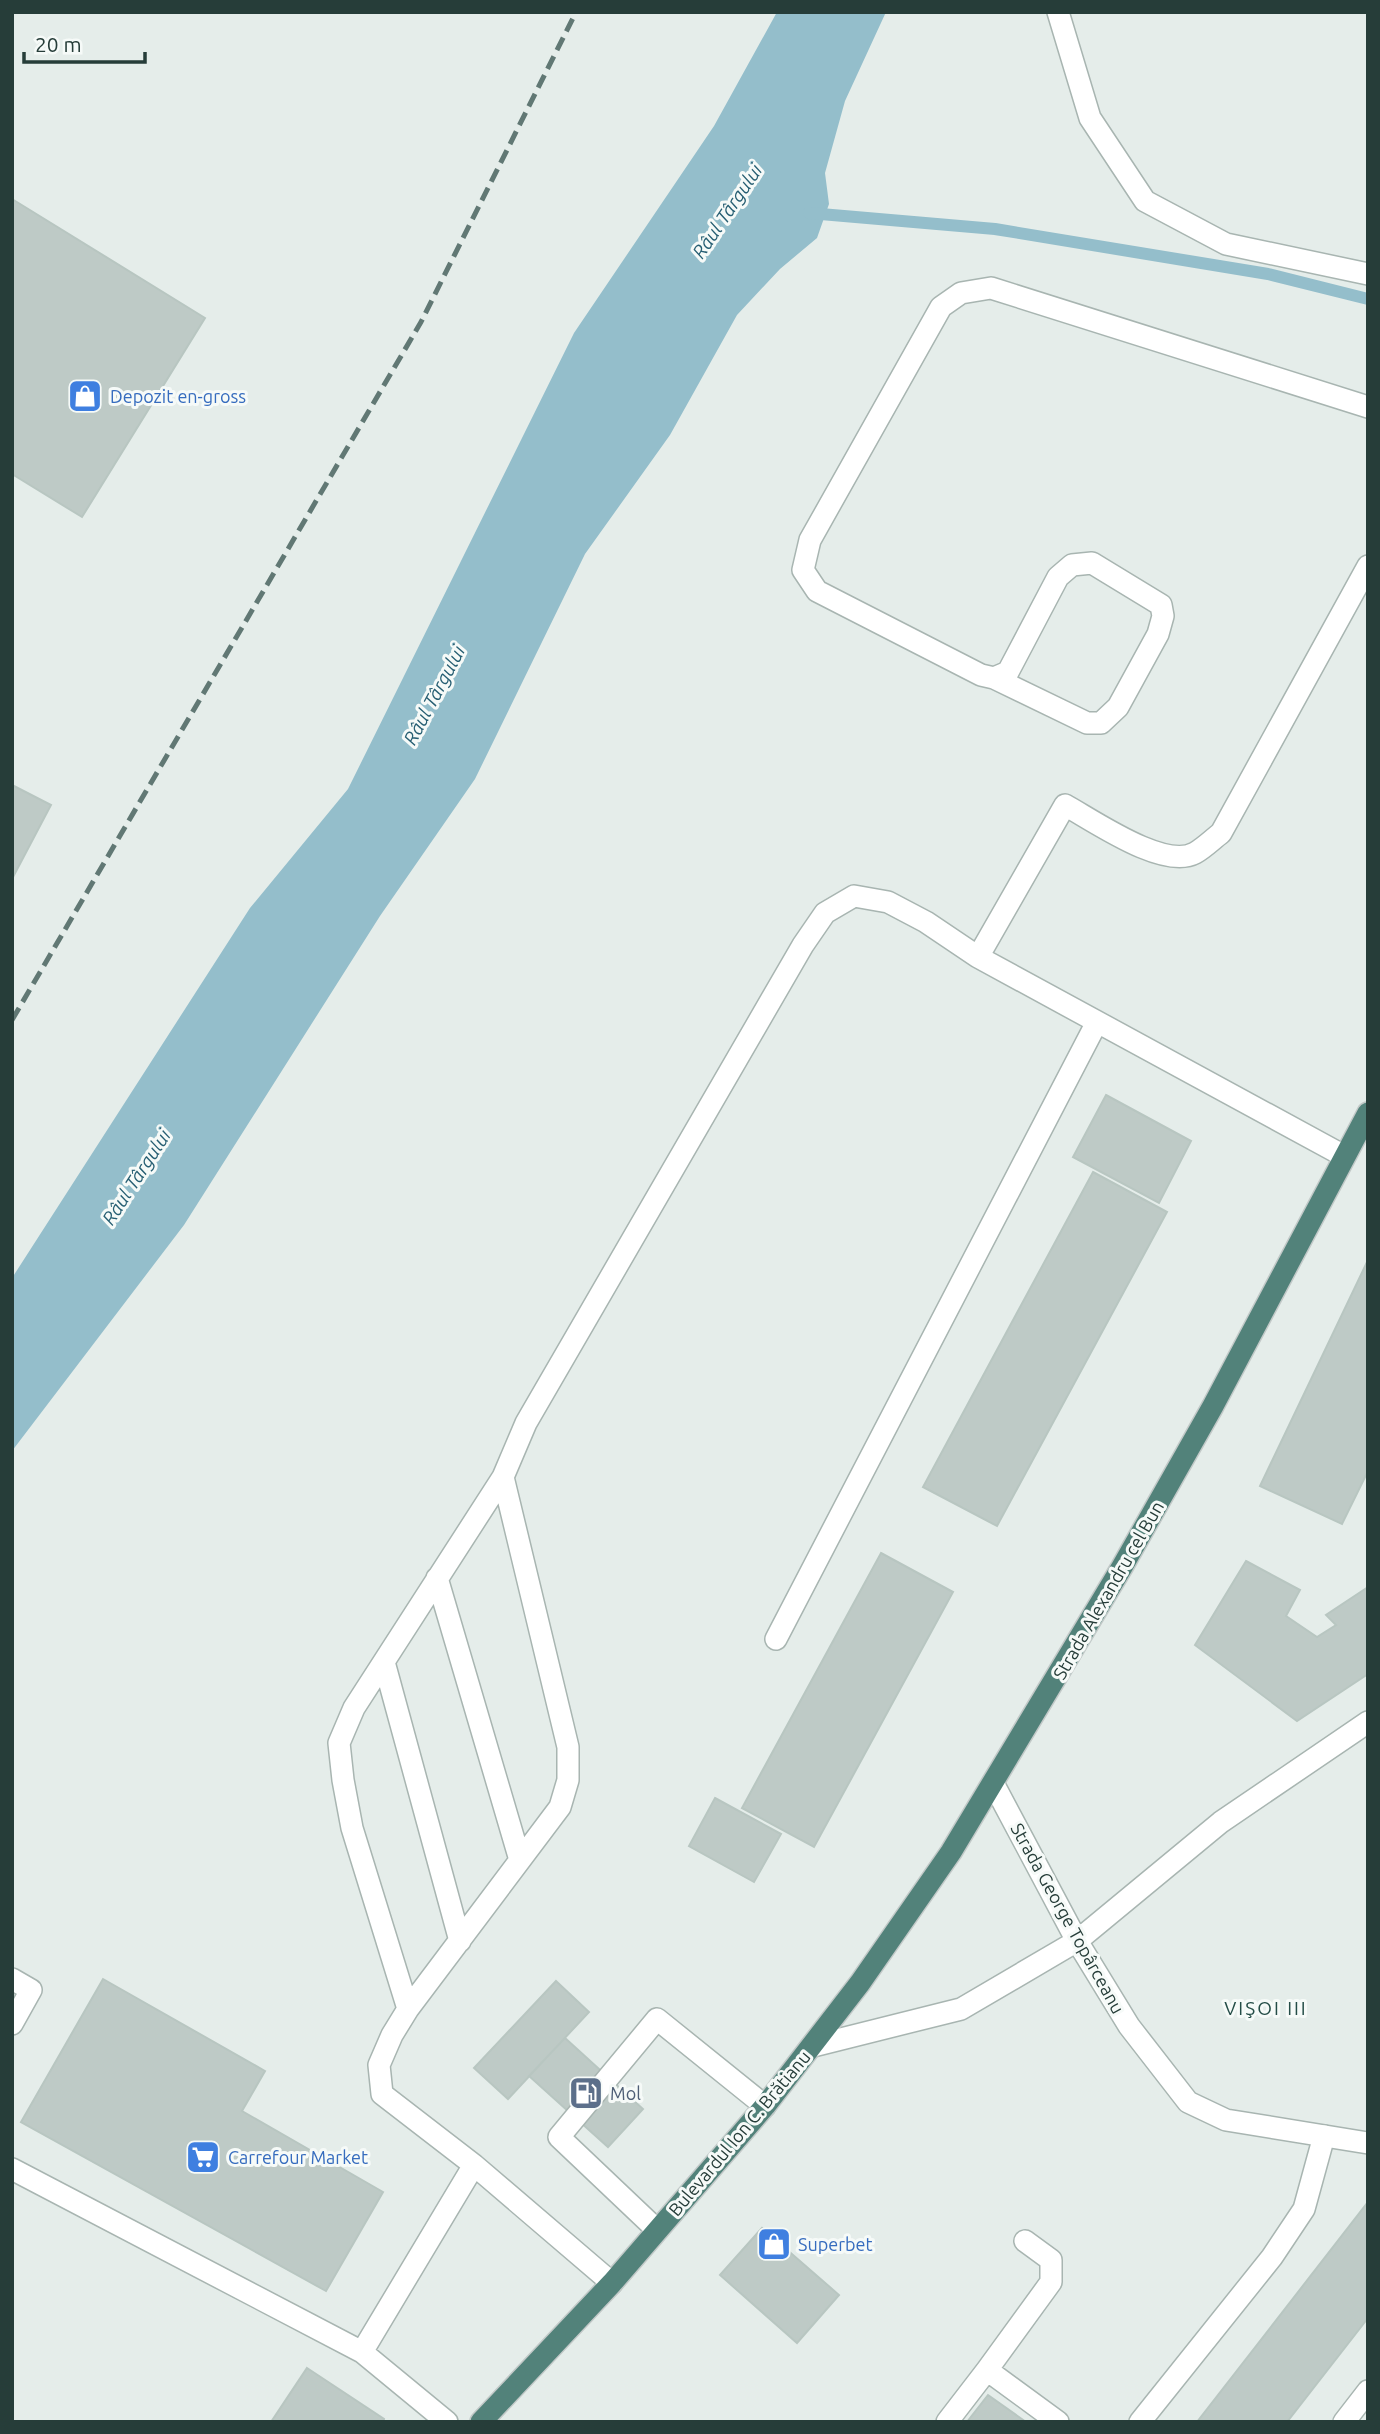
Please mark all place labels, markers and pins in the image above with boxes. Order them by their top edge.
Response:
shop icon: Depozit en-gross [66,377,104,415]
place label: Depozit en-gross [110,386,246,406]
fuel station icon: Mol [567,2074,605,2112]
place label: Mol [610,2083,641,2103]
supermarket icon: Carrefour Market [184,2138,222,2176]
place label: Carrefour Market [228,2147,368,2167]
shop icon: Superbet [755,2225,793,2263]
place label: Superbet [798,2234,873,2254]

